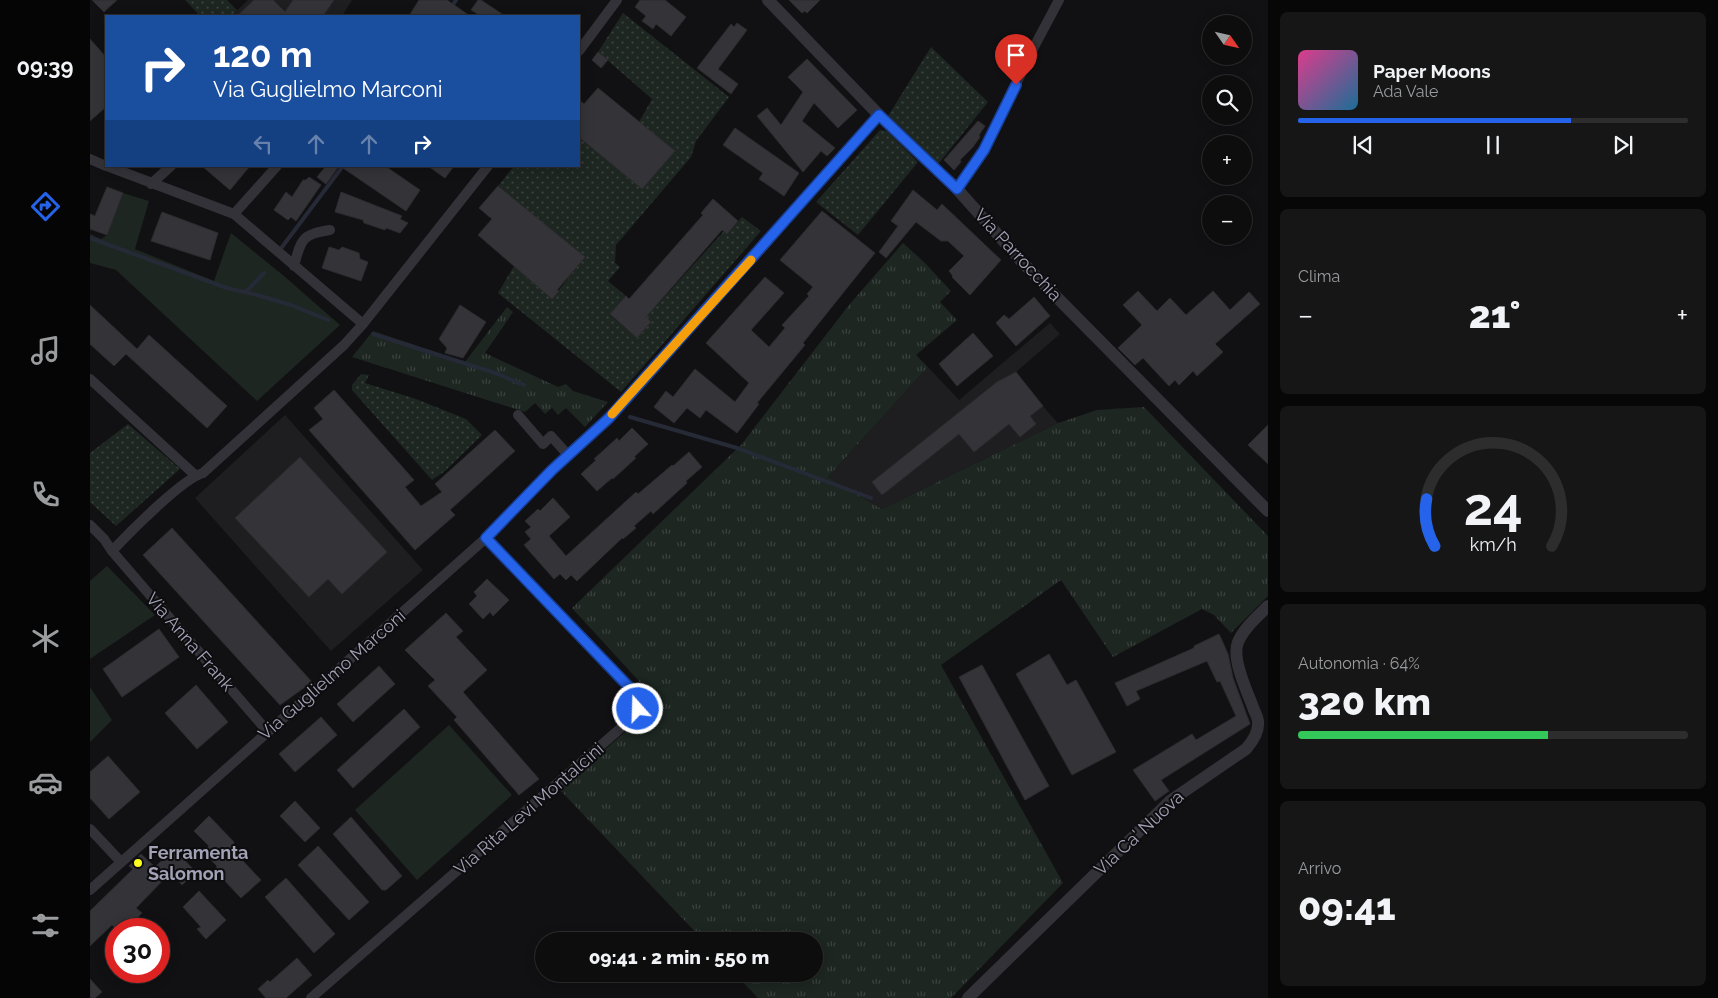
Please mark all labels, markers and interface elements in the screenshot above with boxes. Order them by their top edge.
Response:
north arrow [1202,15,1252,65]
map controls [1202,15,1252,245]
text: 120 m [213,34,313,75]
pin [995,34,1037,85]
icon: right [130,35,195,100]
icon: arrive [1002,41,1030,69]
text: 09:39 [16,54,74,80]
text: Paper Moons [1373,60,1491,82]
button: search [1202,75,1252,125]
text: Via Guglielmo Marconi [213,76,443,102]
text: Ada Vale [1373,82,1438,101]
icon: left [249,130,277,158]
icon: ahead [302,130,330,158]
icon: ahead [355,130,383,158]
icon: right [408,130,436,158]
icon: previous [1349,131,1377,159]
icon: pause [1479,131,1507,159]
icon: next [1609,131,1637,159]
button: + [1202,135,1252,185]
icon: directions [28,189,63,224]
button: − [1202,195,1252,245]
street label: Via Parrocchia [970,204,1066,305]
text: Clima [1298,267,1340,286]
text: 21° [1469,292,1521,337]
text: − [1298,299,1313,332]
text: + [1676,299,1688,332]
icon: music [28,333,63,368]
text: 24 [1463,476,1523,537]
icon: phone [28,477,63,512]
text: km/h [1469,534,1517,555]
street label: Via Anna Frank [142,588,239,696]
street label: Via Guglielmo Marconi [254,605,409,744]
icon: climate [28,621,63,656]
text: Autonomia · 64% [1298,654,1420,673]
text: 320 km [1298,679,1431,724]
position arrow [611,682,663,734]
street label: Via Rita Levi Montalcini [450,738,608,879]
icon: car [28,765,63,800]
street label: Via Ca' Nuova [1090,786,1188,879]
place label: Ferramenta Salomon [148,842,248,884]
marker: Ferramenta Salomon [132,857,144,869]
text: Arrivo [1298,859,1341,878]
text: 09:41 [1298,884,1396,929]
icon: filters [28,908,63,943]
speed limit sign: 30 [105,918,170,983]
text: 09:41 · 2 min · 550 m [589,946,769,968]

